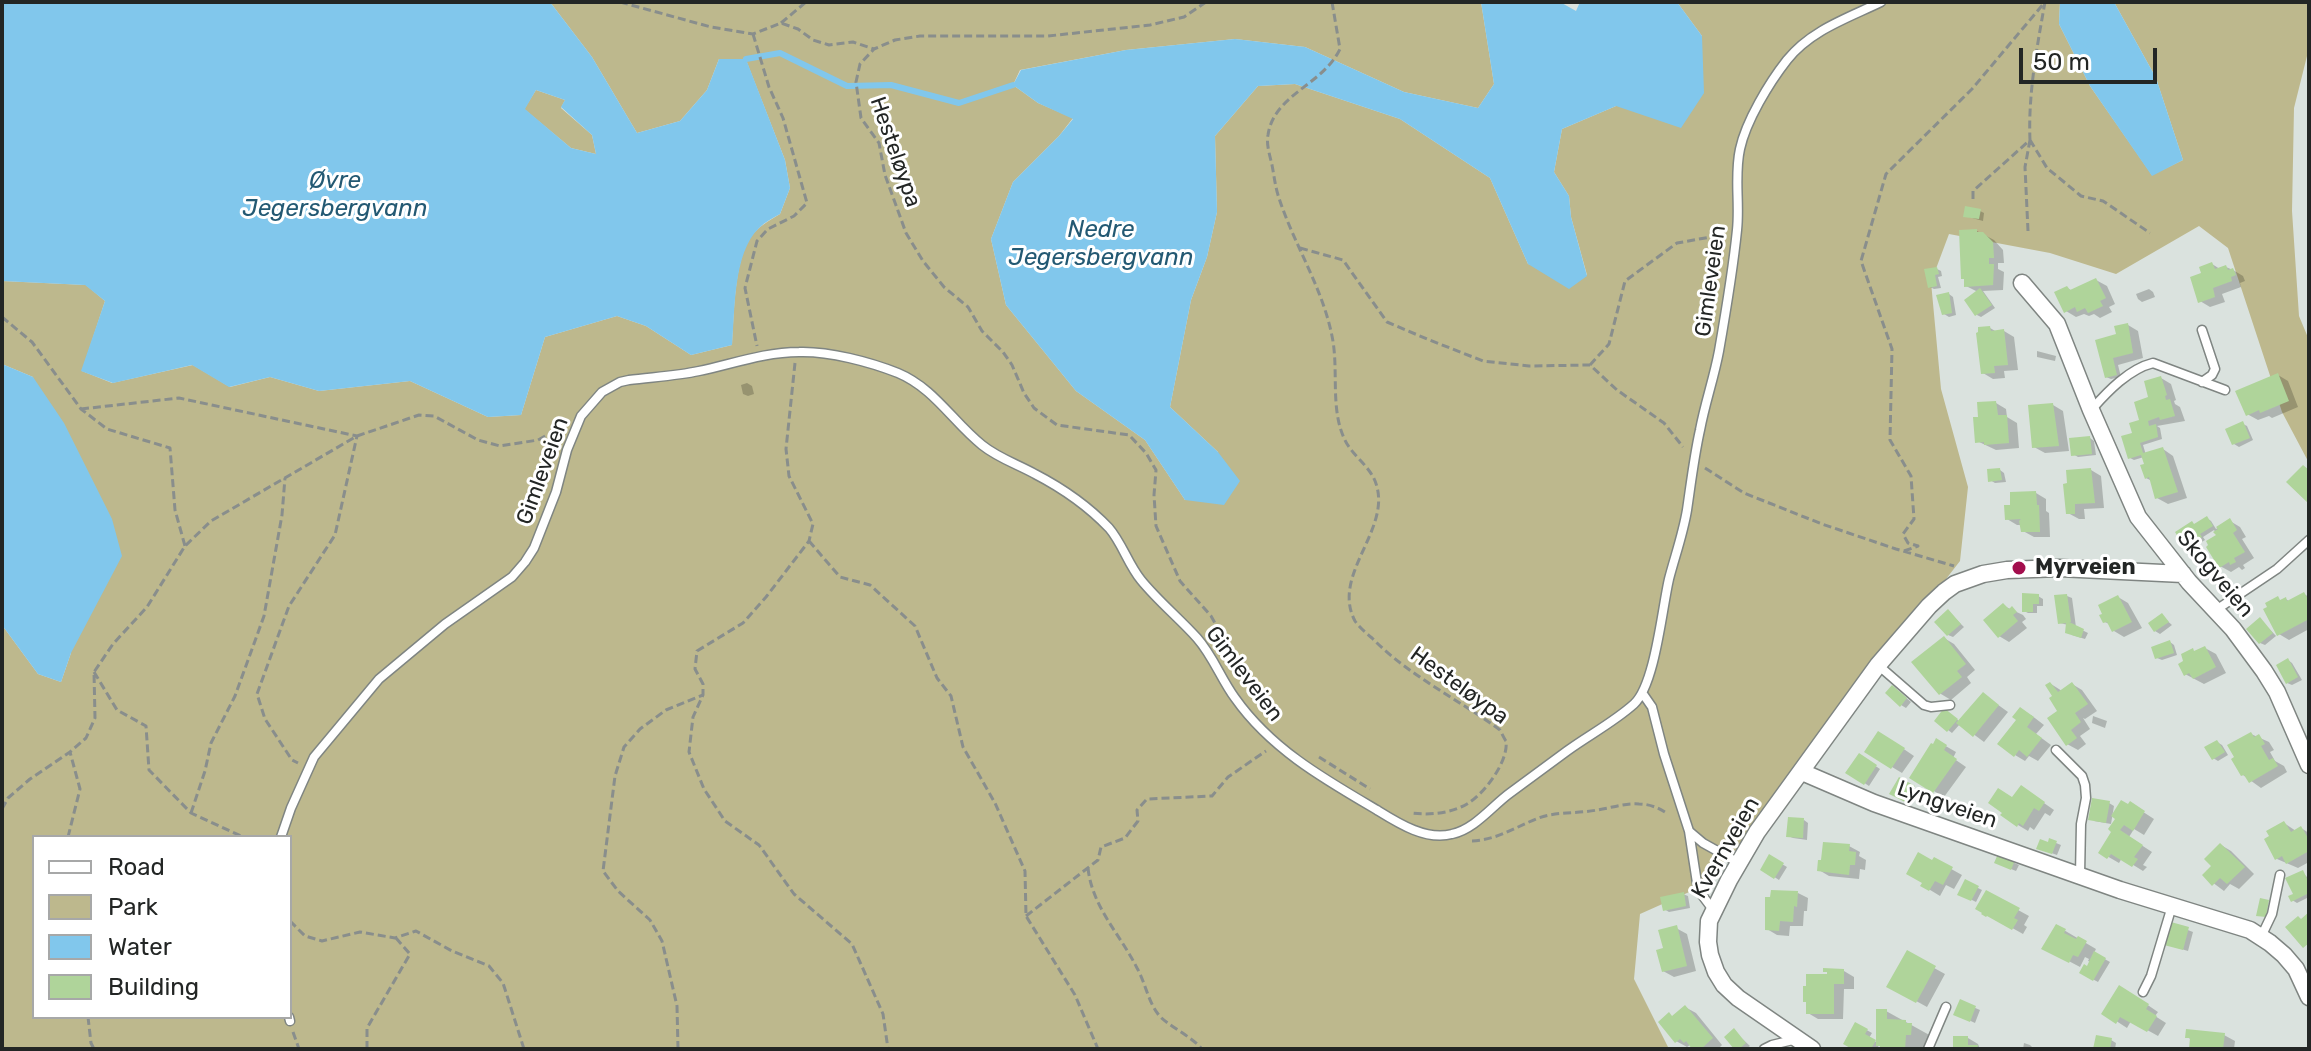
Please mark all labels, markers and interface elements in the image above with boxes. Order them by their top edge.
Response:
scale bar [2023,32,2161,82]
text: 50 m [2033,48,2090,76]
street label: Hesteløypa [864,93,926,211]
water label: Øvre Jegersbergvann [243,167,427,223]
water label: Nedre Jegersbergvann [1009,216,1193,272]
street label: Gimleveien [1690,224,1732,338]
street label: Gimleveien [511,414,575,528]
street label: Skogveien [2171,525,2259,623]
place label: Myrveien [2035,555,2136,581]
marker: Myrveien [2010,559,2028,577]
street label: Gimleveien [1200,621,1288,727]
street label: Hesteløypa [1405,641,1513,731]
street label: Lyngveien [1894,776,2000,834]
street label: Kvernveien [1686,793,1766,903]
legend [32,835,292,1019]
text: Road [108,853,165,881]
text: Park [108,893,158,921]
text: Water [108,933,172,961]
text: Building [108,973,199,1001]

